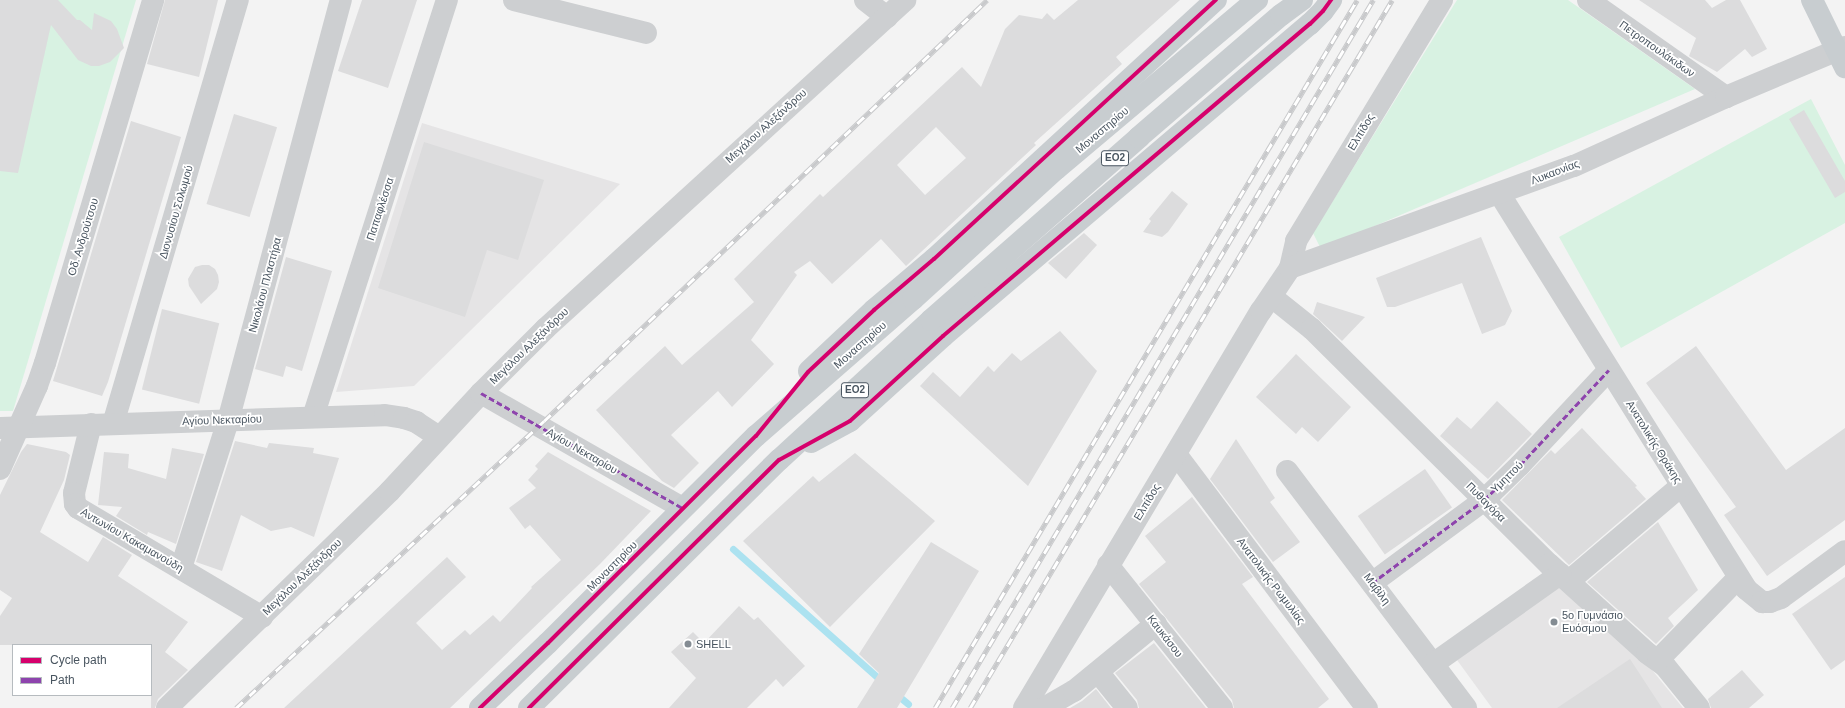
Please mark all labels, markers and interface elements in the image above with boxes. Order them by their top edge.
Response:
street label: Πετροπουλάκιδων [1617,18,1697,80]
street label: Μεγάλου Αλεξάνδρου [722,86,810,166]
street label: Μοναστηρίου [1073,104,1131,156]
street label: Ελπίδος [1345,111,1377,153]
road number: ΕΟ2 [1100,150,1130,166]
street label: Λυκαονίας [1529,157,1581,187]
street label: Διονυσίου Σολωμού [156,164,196,260]
street label: Παπαφλέσσα [364,176,396,242]
street label: Οδ. Ανδρούτσου [65,196,101,278]
street label: Νικολάου Πλαστήρα [246,236,284,334]
street label: Μεγάλου Αλεξάνδρου [487,305,571,387]
street label: Μοναστηρίου [831,319,889,371]
road number: ΕΟ2 [840,382,870,398]
street label: Ανατολικής Θράκης [1623,398,1685,486]
street label: Αγίου Νεκταρίου [182,412,262,428]
street label: Αγίου Νεκταρίου [544,425,620,477]
street label: Υμηττού [1488,458,1526,496]
street label: Πυθαγόρα [1463,479,1509,525]
street label: Ελπίδος [1131,481,1163,523]
street label: Αντωνίου Κακαμανούδη [78,505,186,575]
street label: Ανατολικής Ρωμυλίας [1234,535,1308,627]
street label: Μεγάλου Αλεξάνδρου [260,536,344,618]
street label: Μοναστηρίου [584,538,640,594]
street label: Μαβίλη [1361,571,1393,607]
place label: 5ο Γυμνάσιο Ευόσμου [1562,609,1623,635]
street label: Καυκάσου [1144,612,1186,660]
marker: 5ο Γυμνάσιο Ευόσμου [1549,617,1559,627]
place label: SHELL [696,637,731,651]
marker: SHELL [683,639,693,649]
legend [12,644,152,696]
text: Cycle path [50,653,107,667]
text: Path [50,673,75,687]

